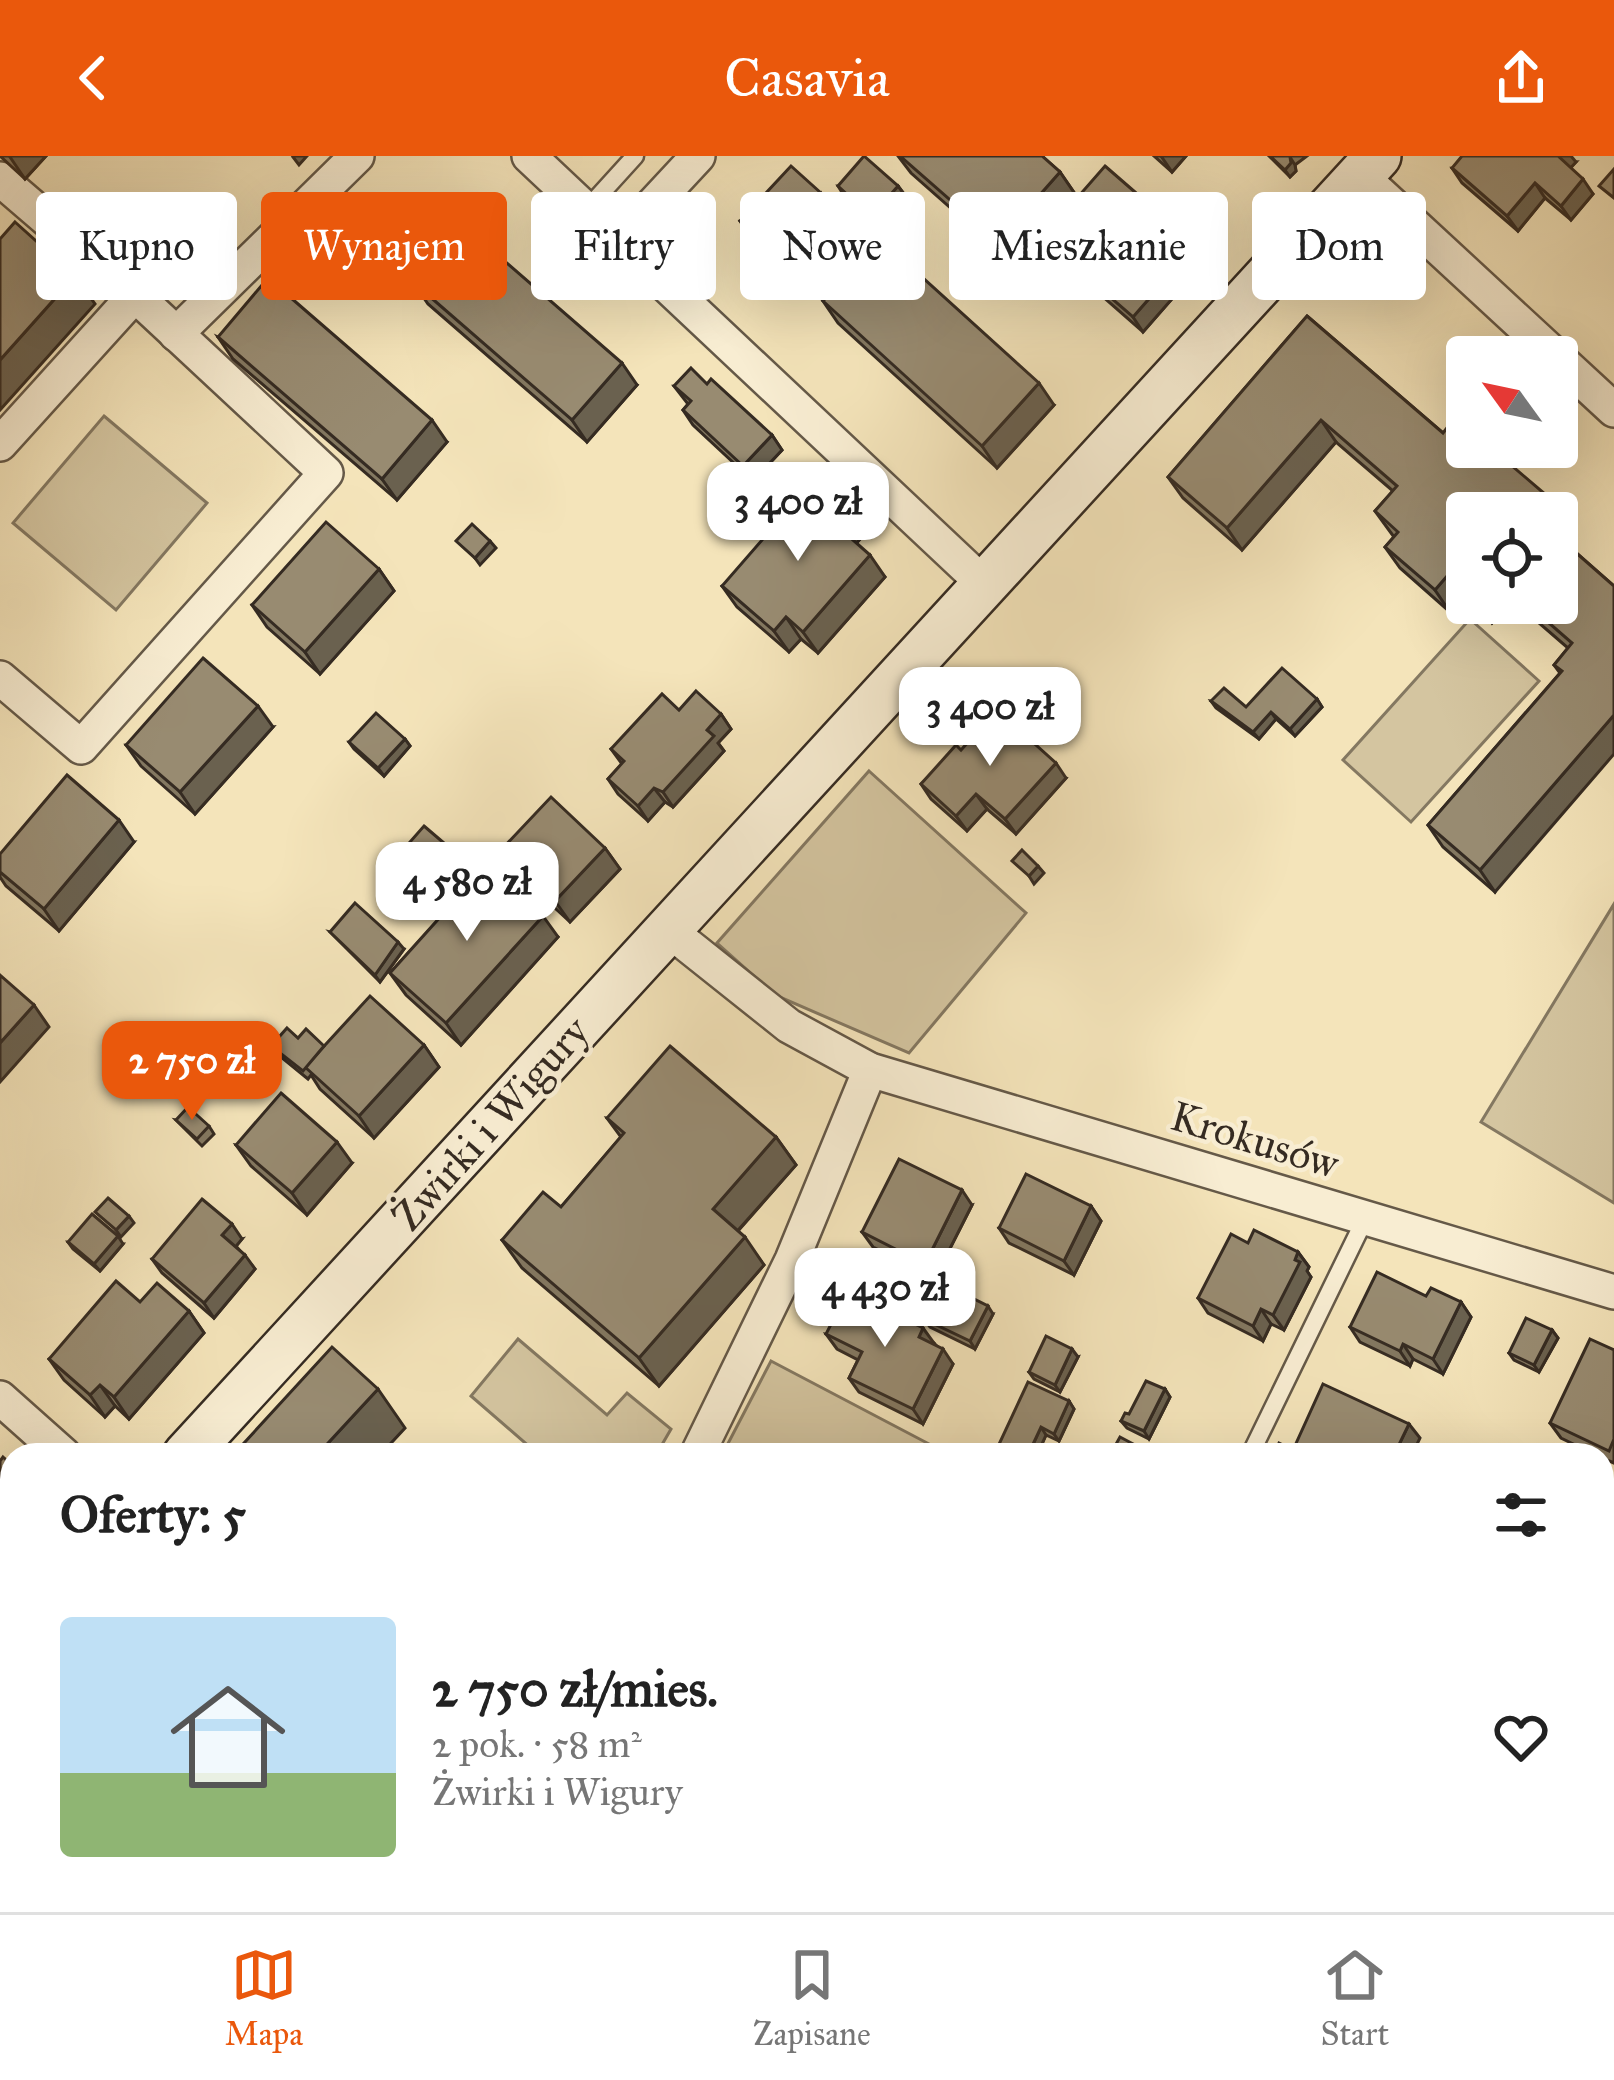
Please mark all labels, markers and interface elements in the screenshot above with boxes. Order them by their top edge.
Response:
icon: back [60,45,126,111]
text: Casavia [724,45,890,111]
icon: share [1488,45,1554,111]
chip: Kupno [36,192,237,300]
chip: Wynajem [261,192,507,300]
chip: Filtry [531,192,716,300]
chip: Nowe [740,192,925,300]
chip: Mieszkanie [949,192,1228,300]
chip: Dom [1252,192,1426,300]
north arrow [1446,336,1578,468]
map controls [1446,336,1578,624]
pin: 3 400 zł [674,462,922,564]
text: 3 400 zł [734,477,862,525]
button: locate [1446,492,1578,624]
pin: 3 400 zł [866,667,1114,769]
text: 3 400 zł [926,682,1054,730]
pin: 4 580 zł [343,842,591,944]
text: 4 580 zł [403,857,531,905]
street label: Żwirki i Wigury [381,1005,601,1241]
pin: 2 750 zł [68,1021,316,1123]
text: 2 750 zł [129,1036,255,1084]
street label: Krokusów [1165,1090,1346,1190]
pin: 4 430 zł [761,1248,1009,1350]
text: 4 430 zł [821,1263,949,1311]
icon: filters [1488,1482,1554,1548]
text: Oferty: 5 [60,1484,246,1546]
text: 2 750 zł/mies. [432,1658,718,1720]
icon: home [156,1665,300,1809]
icon: heart [1488,1704,1554,1770]
text: 2 pok. · 58 m² [432,1720,642,1768]
text: Żwirki i Wigury [432,1768,683,1816]
tab: Mapa [225,1942,303,2054]
tab: Zapisane [753,1942,871,2054]
tab: Start [1320,1942,1389,2054]

